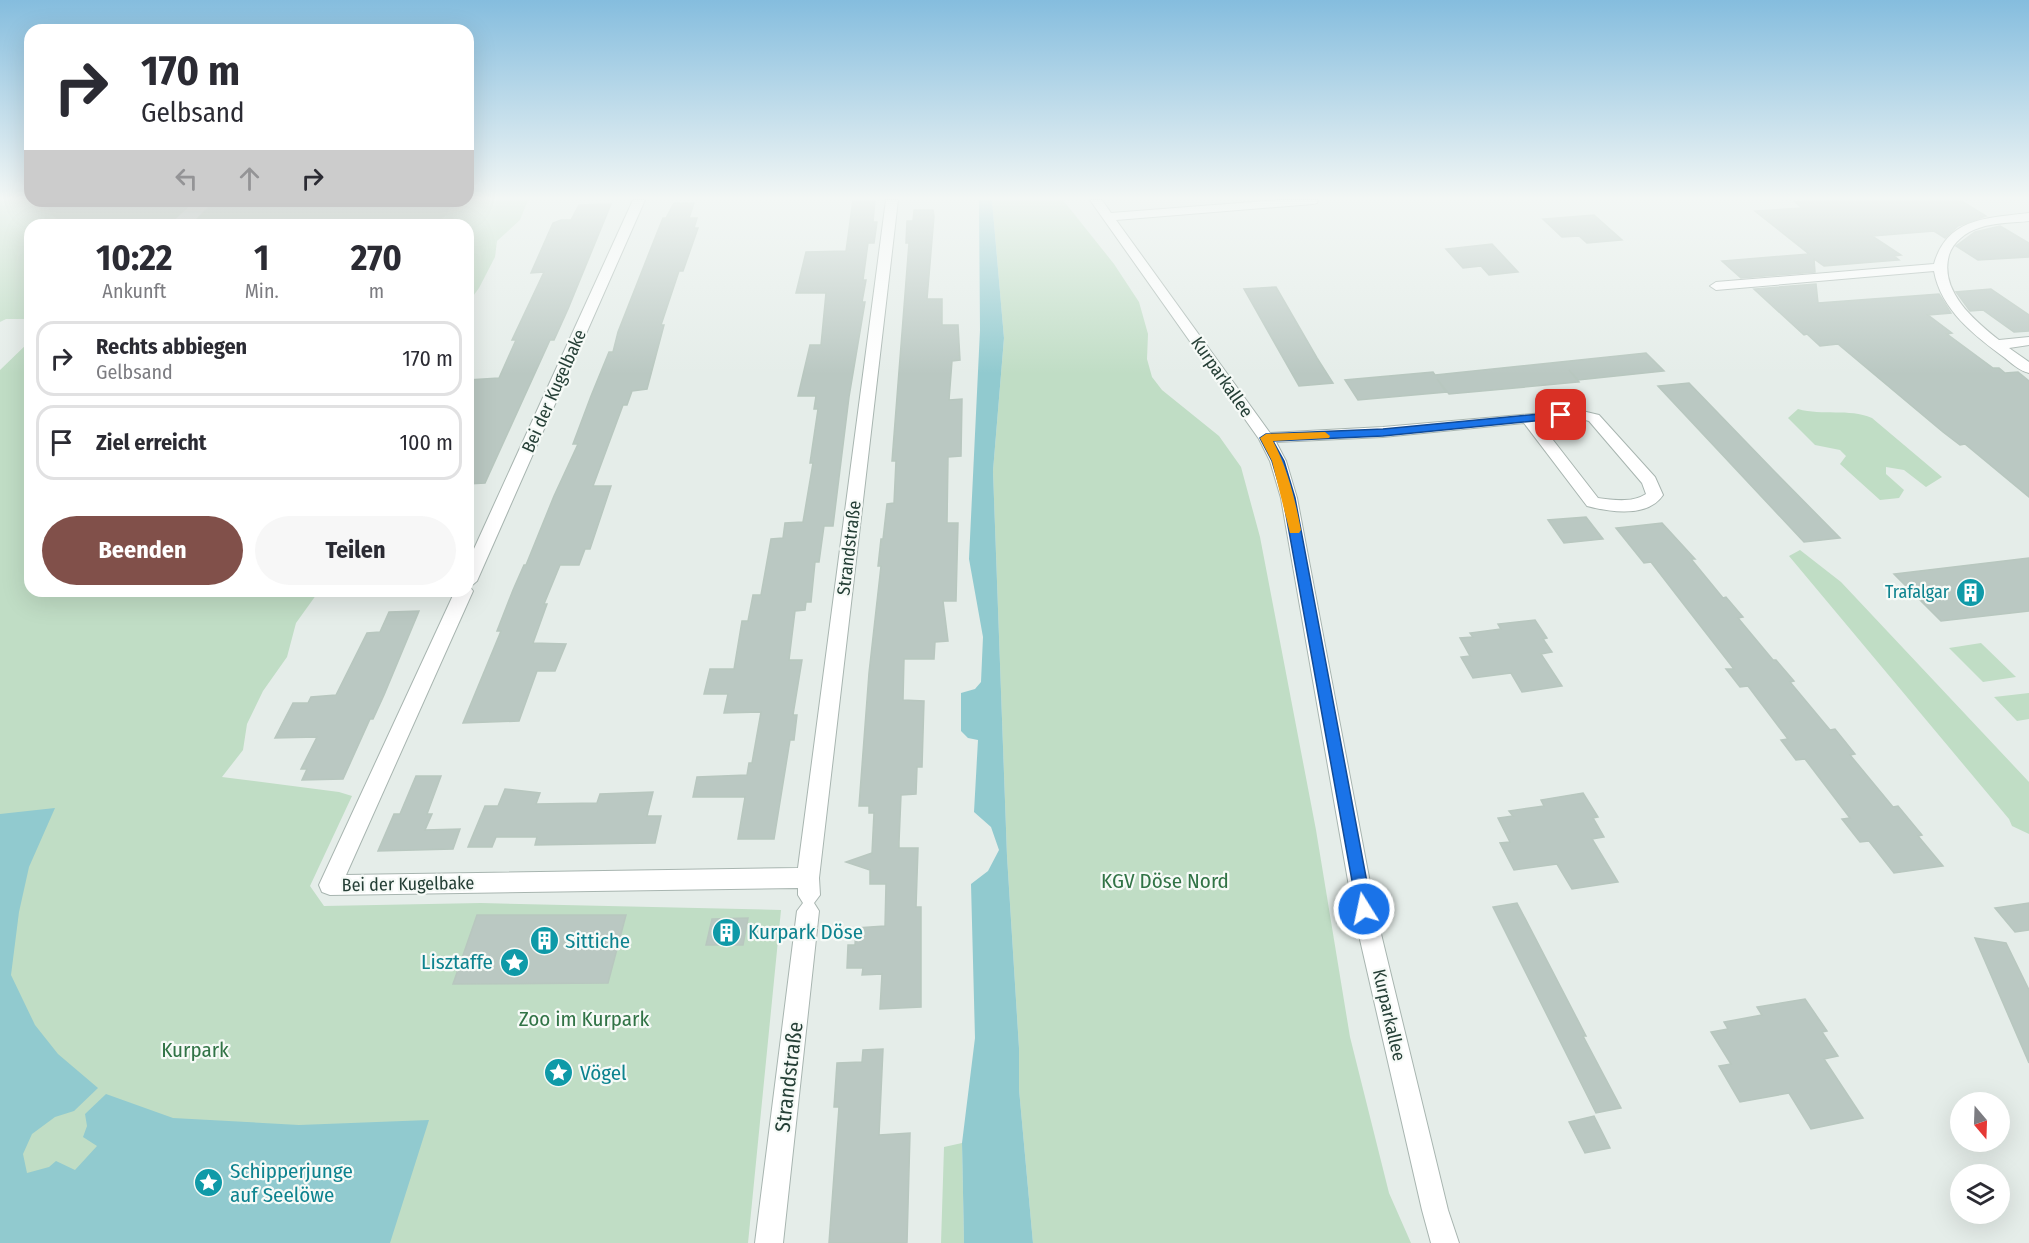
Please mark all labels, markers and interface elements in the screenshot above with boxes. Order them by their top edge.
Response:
text: 170 m [141,46,240,96]
icon: right [42,48,120,126]
text: Gelbsand [141,97,245,129]
icon: left [170,162,203,195]
icon: ahead [233,162,266,195]
icon: right [296,162,329,195]
text: 10:22 [96,236,173,280]
text: 1 [254,236,269,280]
text: 270 [351,236,402,280]
text: Ankunft [102,279,166,303]
text: Min. [245,279,279,303]
text: m [369,279,384,303]
street label: Bei der Kugelbake [517,326,591,456]
street label: Kurparkallee [1186,332,1258,422]
text: Rechts abbiegen [96,333,247,360]
icon: right [45,342,78,375]
text: 170 m [402,345,453,372]
text: Gelbsand [96,360,173,384]
pin [1535,389,1586,440]
icon: arrive [1544,398,1577,431]
icon: arrive [45,426,78,459]
text: Ziel erreicht [96,429,207,456]
text: 100 m [399,429,453,456]
street label: Strandstraße [832,499,866,597]
button: Beenden [42,516,243,585]
button: Teilen [255,516,456,585]
building icon: Trafalgar [1954,576,1986,608]
place label: Trafalgar [1885,581,1950,603]
park label: KGV Döse Nord [1101,868,1229,894]
street label: Bei der Kugelbake [342,872,475,896]
position arrow [1332,877,1396,941]
building icon: Kurpark Döse [711,916,743,948]
place label: Kurpark Döse [748,919,863,945]
building icon: Sittiche [528,925,560,957]
place label: Sittiche [565,928,630,954]
place icon: Lisztaffe [498,946,530,978]
place label: Lisztaffe [421,949,493,975]
street label: Kurparkallee [1368,967,1410,1063]
park label: Zoo im Kurpark [519,1006,649,1032]
street label: Strandstraße [769,1020,809,1134]
park label: Kurpark [161,1037,229,1063]
place icon: Vögel [543,1057,575,1089]
place label: Vögel [580,1060,627,1086]
north arrow [1950,1092,2010,1152]
map controls [1950,1092,2010,1224]
place label: Schipperjunge auf Seelöwe [230,1158,353,1208]
button: layers [1950,1164,2010,1224]
place icon: Schipperjunge auf Seelöwe [193,1167,225,1199]

